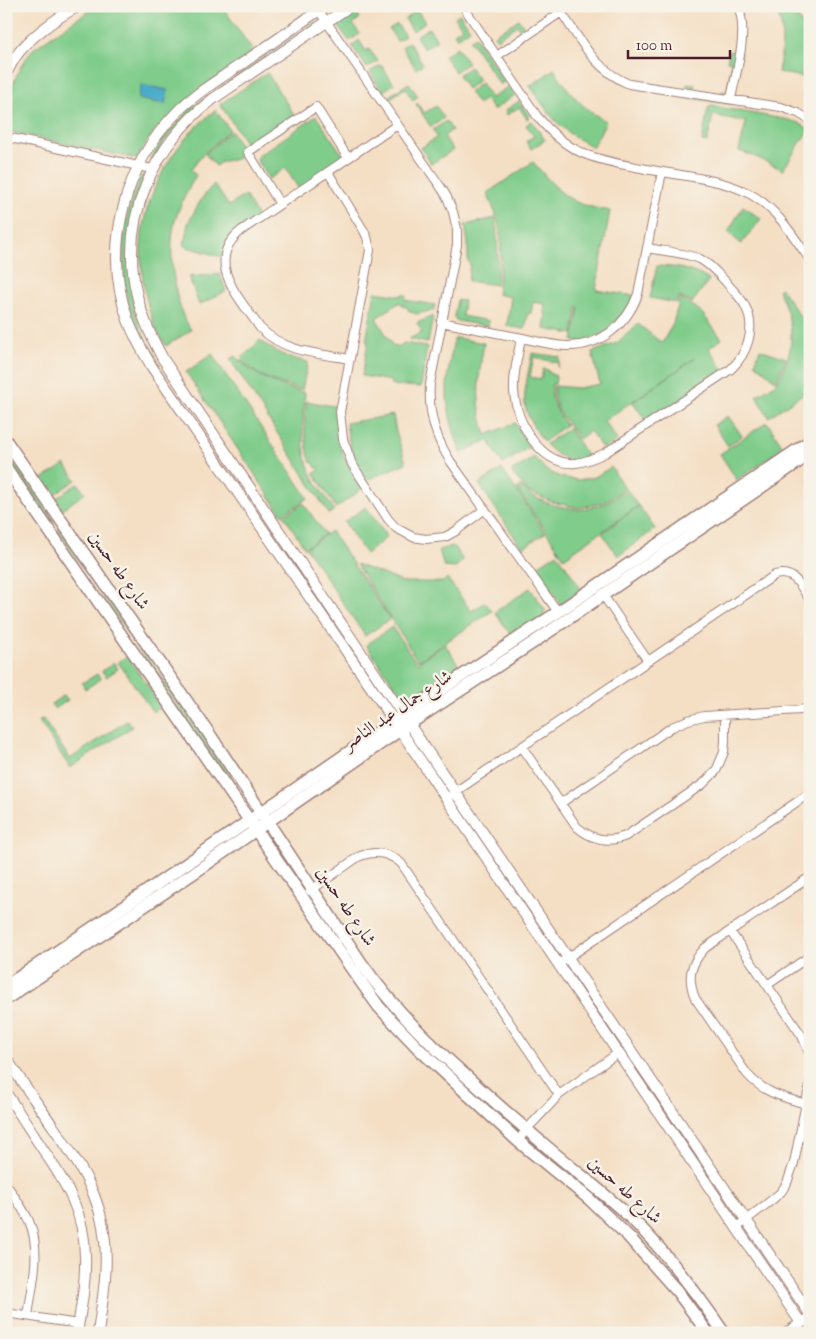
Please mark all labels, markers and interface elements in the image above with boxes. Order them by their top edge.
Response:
scale bar [628,28,731,60]
text: 100 m [636,36,673,57]
street label: شارع طه حسين [81,526,155,616]
street label: شارع جمال عبد الناصر [336,665,458,759]
street label: شارع طه حسين [309,862,381,952]
street label: شارع طه حسين [581,1151,667,1231]

